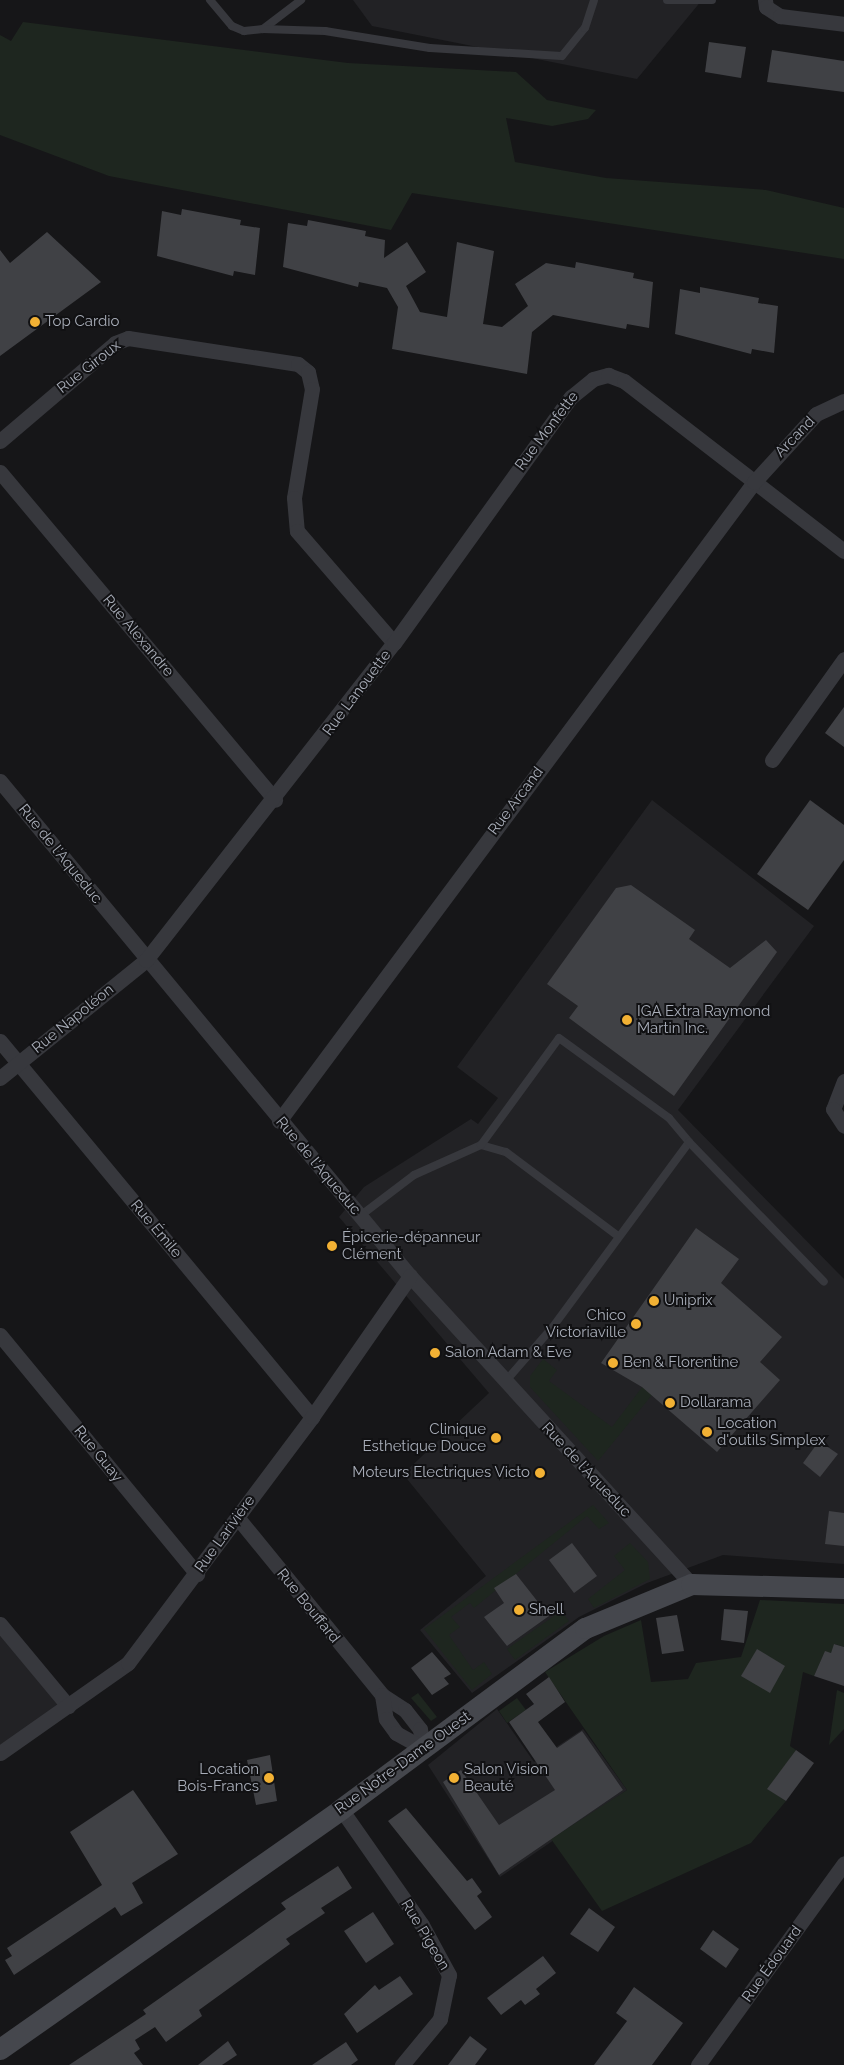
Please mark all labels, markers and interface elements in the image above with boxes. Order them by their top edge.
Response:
place label: Top Cardio [45,313,120,331]
marker: Top Cardio [29,316,41,328]
street label: Rue Giroux [54,337,124,397]
street label: Rue Monfette [512,388,582,474]
street label: Arcand [771,413,819,461]
street label: Rue Alexandre [98,591,178,681]
street label: Rue Lanouette [319,647,395,739]
street label: Rue Arcand [484,763,548,839]
street label: Rue de l'Aqueduc [14,801,106,907]
street label: Rue Napoléon [29,981,117,1057]
place label: IGA Extra Raymond Martin Inc. [637,1002,771,1037]
marker: IGA Extra Raymond Martin Inc. [621,1014,633,1026]
street label: Rue de l'Aqueduc [272,1113,364,1219]
street label: Rue Émile [127,1196,185,1262]
place label: Épicerie-dépanneur Clément [342,1228,480,1263]
marker: Épicerie-dépanneur Clément [326,1240,338,1252]
place label: Uniprix [664,1292,713,1310]
marker: Uniprix [648,1295,660,1307]
place label: Chico Victoriaville [546,1306,626,1341]
marker: Chico Victoriaville [630,1318,642,1330]
place label: Salon Adam & Eve [445,1344,572,1362]
marker: Salon Adam & Eve [429,1347,441,1359]
place label: Ben & Florentine [623,1354,738,1372]
marker: Ben & Florentine [607,1357,619,1369]
place label: Dollarama [680,1394,751,1412]
marker: Dollarama [664,1397,676,1409]
place label: Location d'outils Simplex [717,1414,826,1449]
street label: Rue de l'Aqueduc [538,1419,634,1521]
place label: Clinique Esthetique Douce [363,1420,486,1455]
street label: Rue Guay [70,1422,126,1486]
marker: Location d'outils Simplex [701,1426,713,1438]
marker: Clinique Esthetique Douce [490,1432,502,1444]
place label: Moteurs Electriques Victo [352,1464,530,1482]
marker: Moteurs Electriques Victo [534,1467,546,1479]
street label: Rue Larivière [191,1492,259,1576]
street label: Rue Bouffard [273,1565,343,1647]
place label: Shell [529,1601,564,1619]
marker: Shell [513,1604,525,1616]
street label: Rue Notre-Dame Ouest [332,1708,474,1818]
place label: Location Bois-Francs [177,1760,259,1795]
place label: Salon Vision Beauté [464,1760,548,1795]
marker: Location Bois-Francs [263,1772,275,1784]
marker: Salon Vision Beauté [448,1772,460,1784]
street label: Rue Pigeon [397,1896,453,1974]
street label: Rue Édouard [738,1922,806,2006]

